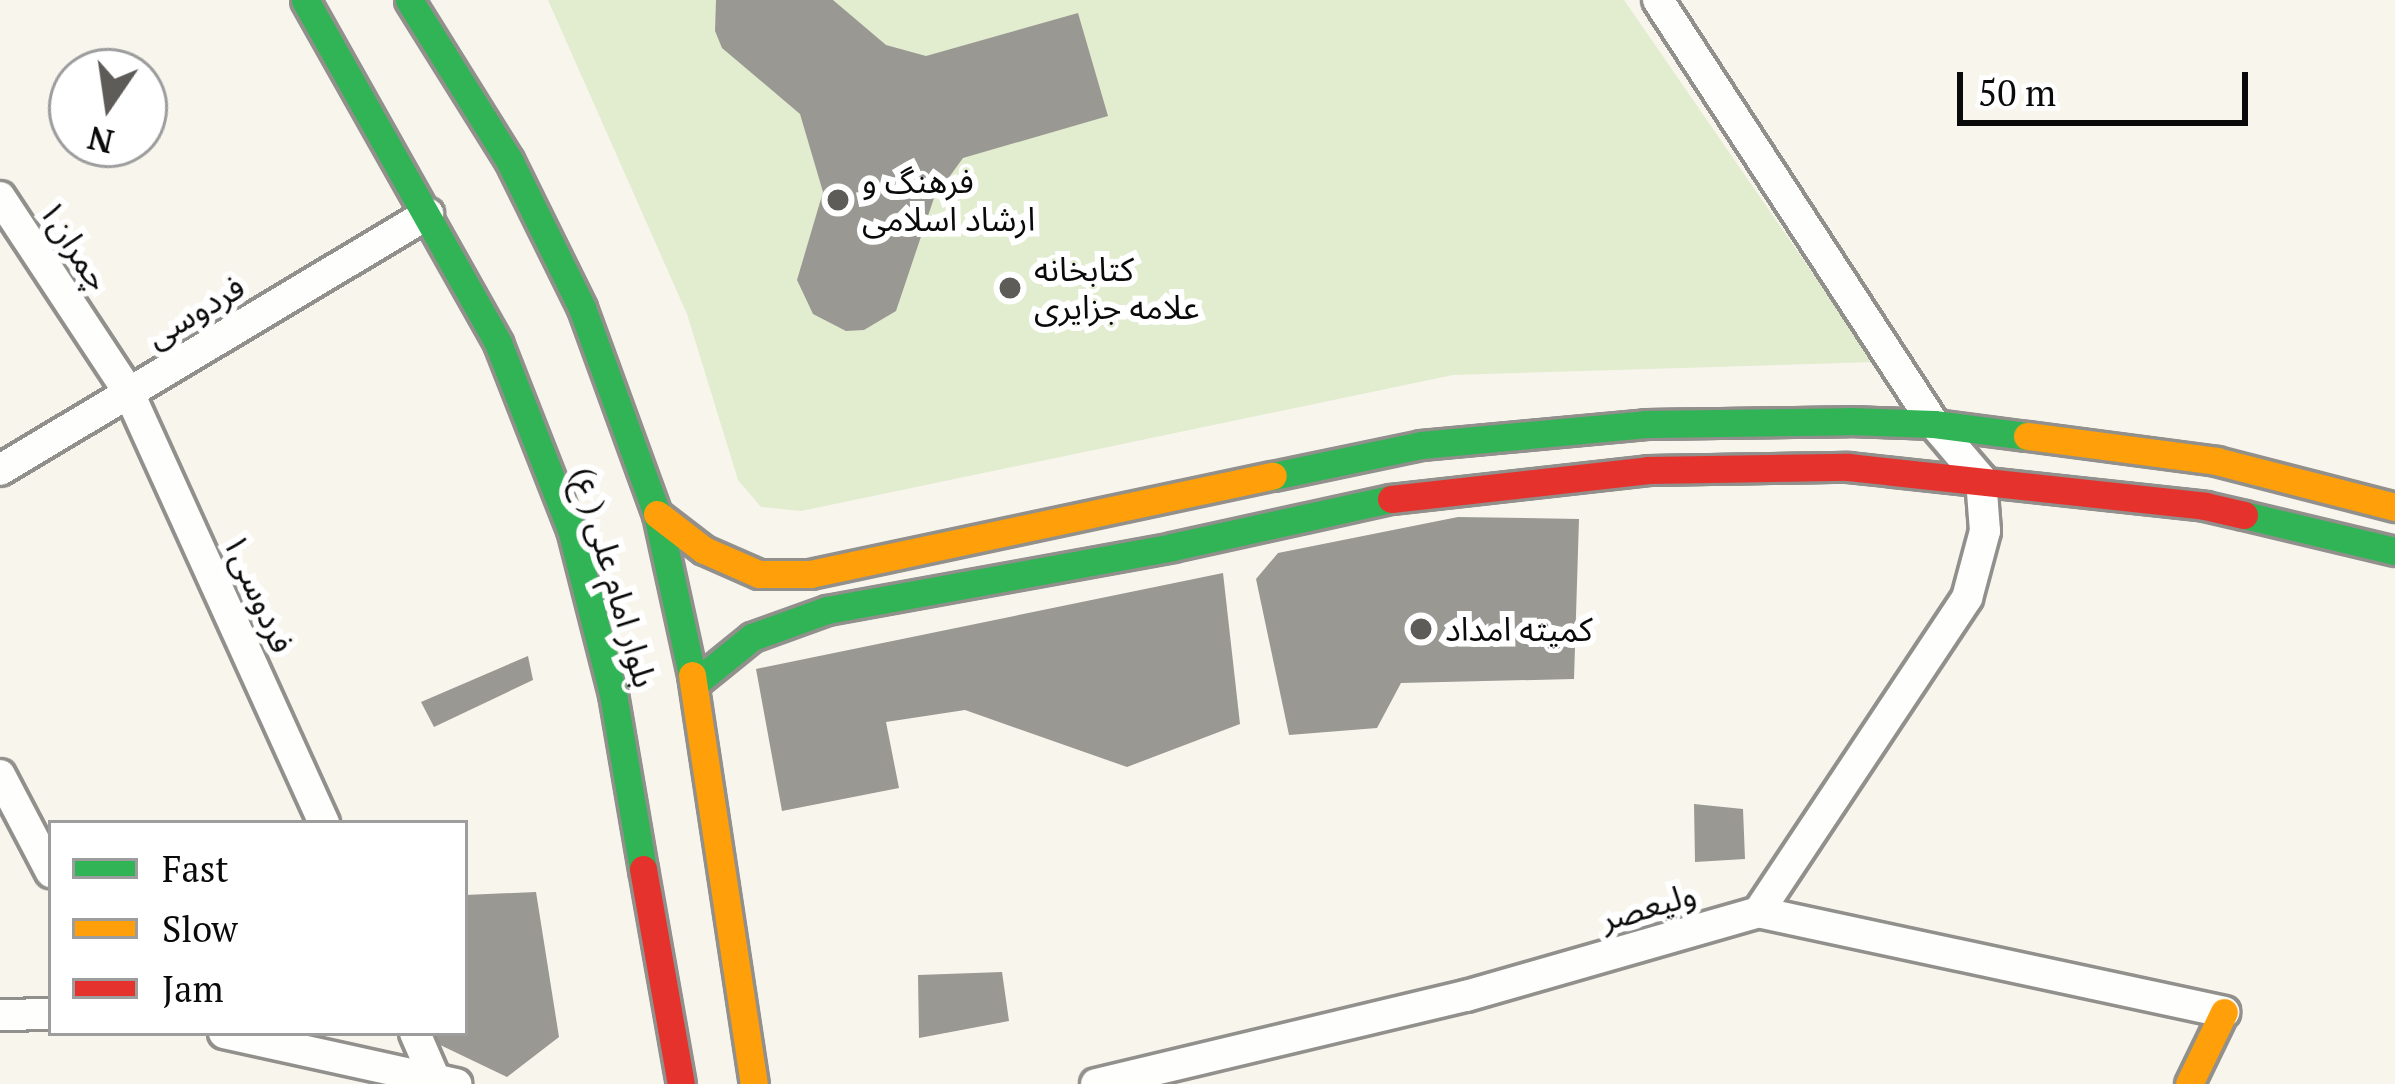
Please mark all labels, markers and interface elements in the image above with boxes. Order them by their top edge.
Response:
north arrow [48,48,168,168]
scale bar [1963,48,2254,122]
text: 50 m [1978,69,2056,116]
text: N [83,117,117,164]
place label: فرهنگ و ارشاد اسلامی [862,161,1035,239]
marker: فرهنگ و ارشاد اسلامی [825,187,851,213]
street label: چمران۱ [31,192,119,298]
place label: کتابخانه علامه جزایری [1034,249,1199,327]
street label: فردوسی [139,266,251,356]
marker: کتابخانه علامه جزایری [997,275,1023,301]
street label: بلوار امام علی ( ع) [565,462,665,692]
street label: فردوسی۱ [215,527,303,659]
place label: کمیته امداد [1445,609,1593,649]
marker: کمیته امداد [1408,616,1434,642]
legend [48,820,468,1036]
text: Fast [162,845,229,892]
street label: ولیعصر [1596,874,1700,938]
text: Slow [162,905,238,952]
text: Jam [162,965,224,1012]

